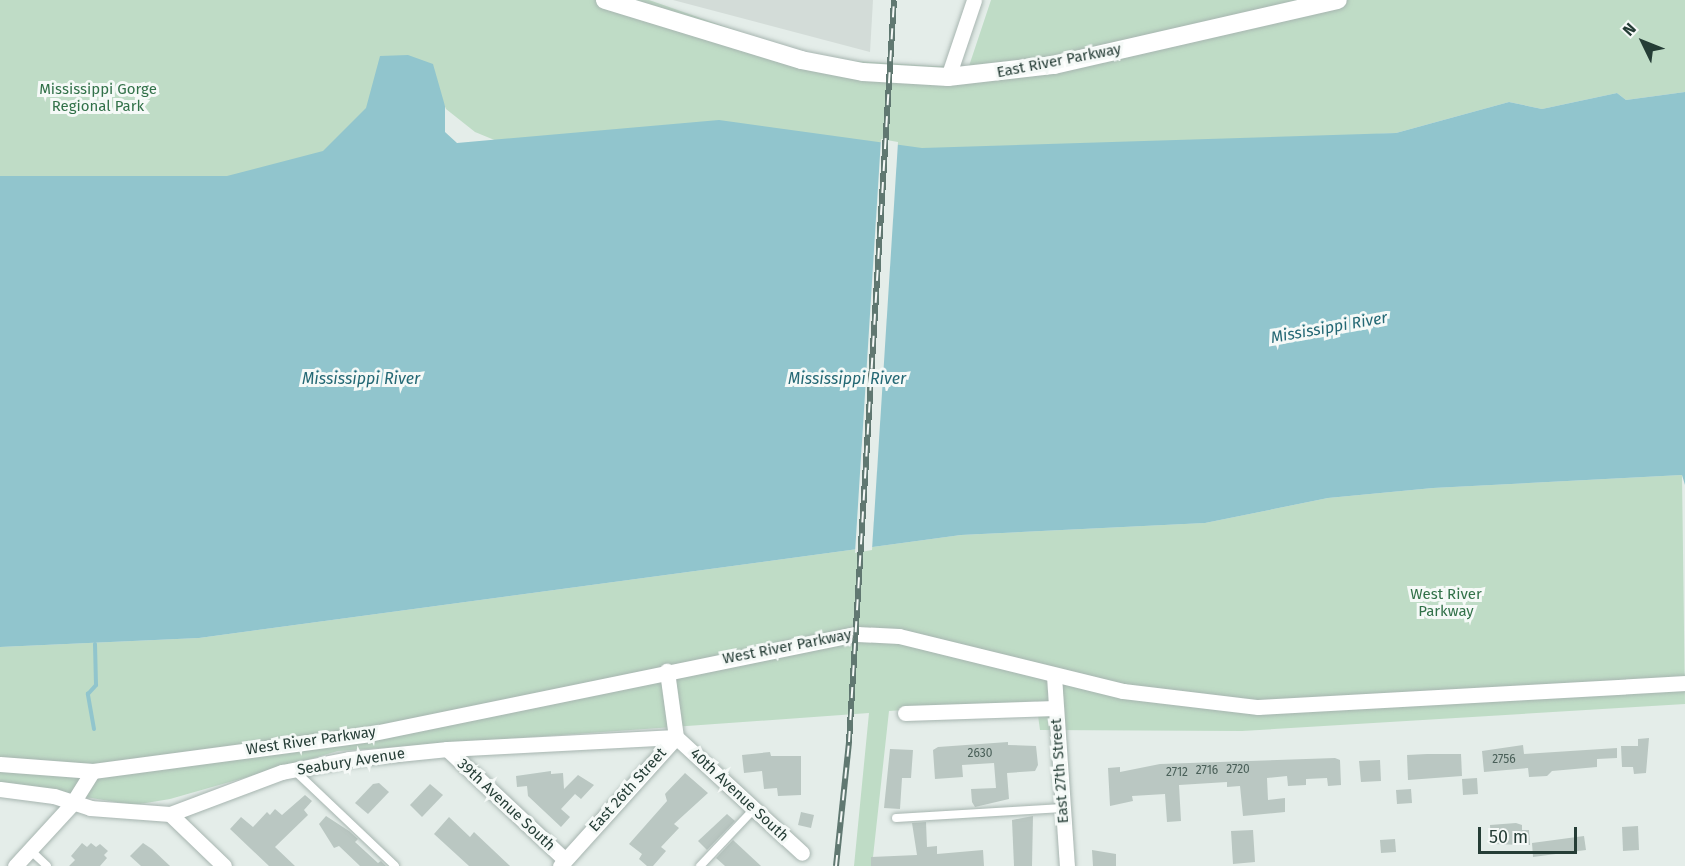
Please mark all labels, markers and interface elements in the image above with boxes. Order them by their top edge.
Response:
north arrow [1613,12,1673,72]
text: N [1619,19,1640,40]
street label: East River Parkway [995,40,1123,82]
park label: Mississippi Gorge Regional Park [39,80,157,115]
water label: Mississippi River [1269,308,1389,348]
water label: Mississippi River [302,369,420,389]
water label: Mississippi River [788,369,906,389]
park label: West River Parkway [1410,585,1482,620]
street label: West River Parkway [721,626,853,668]
street label: East 27th Street [1047,718,1073,824]
street label: West River Parkway [245,723,377,759]
street label: East 26th Street [586,744,670,836]
street label: Seabury Avenue [296,745,406,779]
street label: 40th Avenue South [686,745,792,845]
house number: 2630 [968,747,992,761]
house number: 2756 [1492,753,1516,767]
street label: 39th Avenue South [453,755,559,855]
house number: 2720 [1226,763,1250,777]
house number: 2716 [1196,764,1218,778]
house number: 2712 [1166,766,1188,780]
scale bar [1481,815,1580,853]
text: 50 m [1489,826,1528,848]

